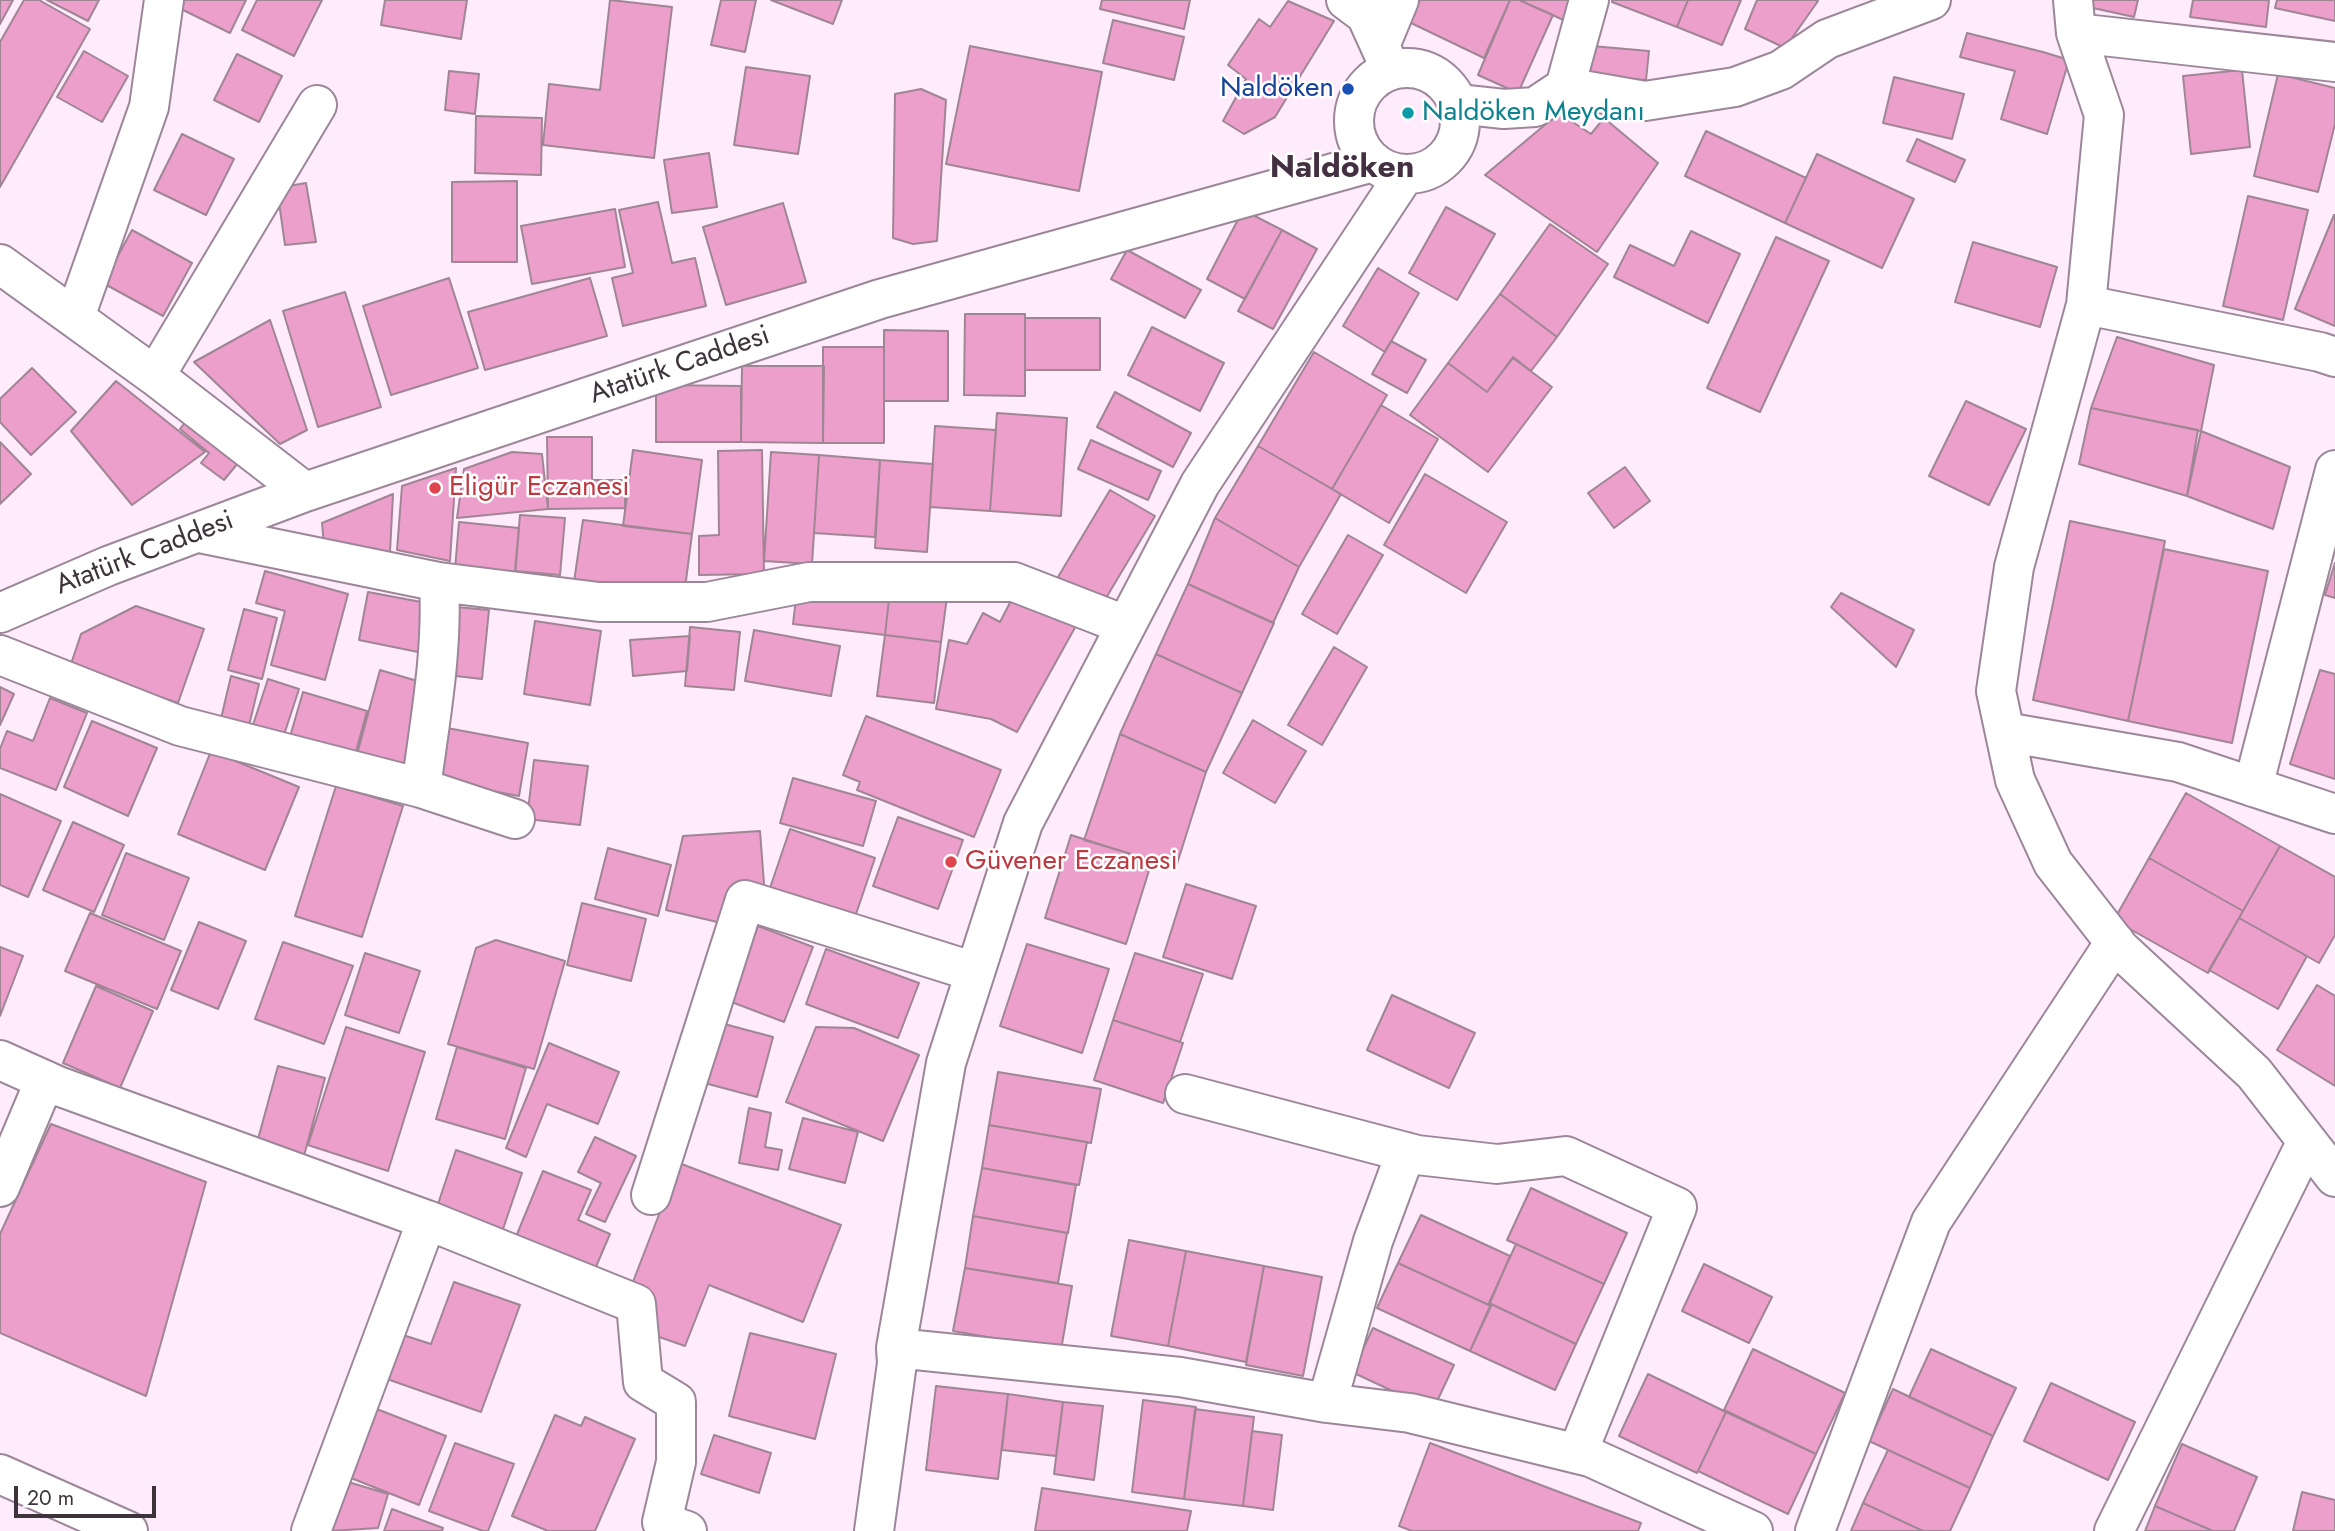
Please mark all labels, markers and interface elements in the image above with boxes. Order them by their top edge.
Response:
place label: Naldöken [1220,72,1334,106]
marker: Naldöken [1340,81,1356,97]
place label: Naldöken Meydanı [1422,96,1645,130]
marker: Naldöken Meydanı [1400,105,1416,121]
district label: Naldöken [1270,150,1414,188]
street label: Atatürk Caddesi [586,320,774,412]
place label: Eligür Eczanesi [449,471,630,505]
marker: Eligür Eczanesi [427,480,443,496]
street label: Atatürk Caddesi [51,505,239,603]
place label: Güvener Eczanesi [965,845,1178,879]
marker: Güvener Eczanesi [943,854,959,870]
scale bar [18,1472,159,1516]
text: 20 m [27,1483,74,1513]

